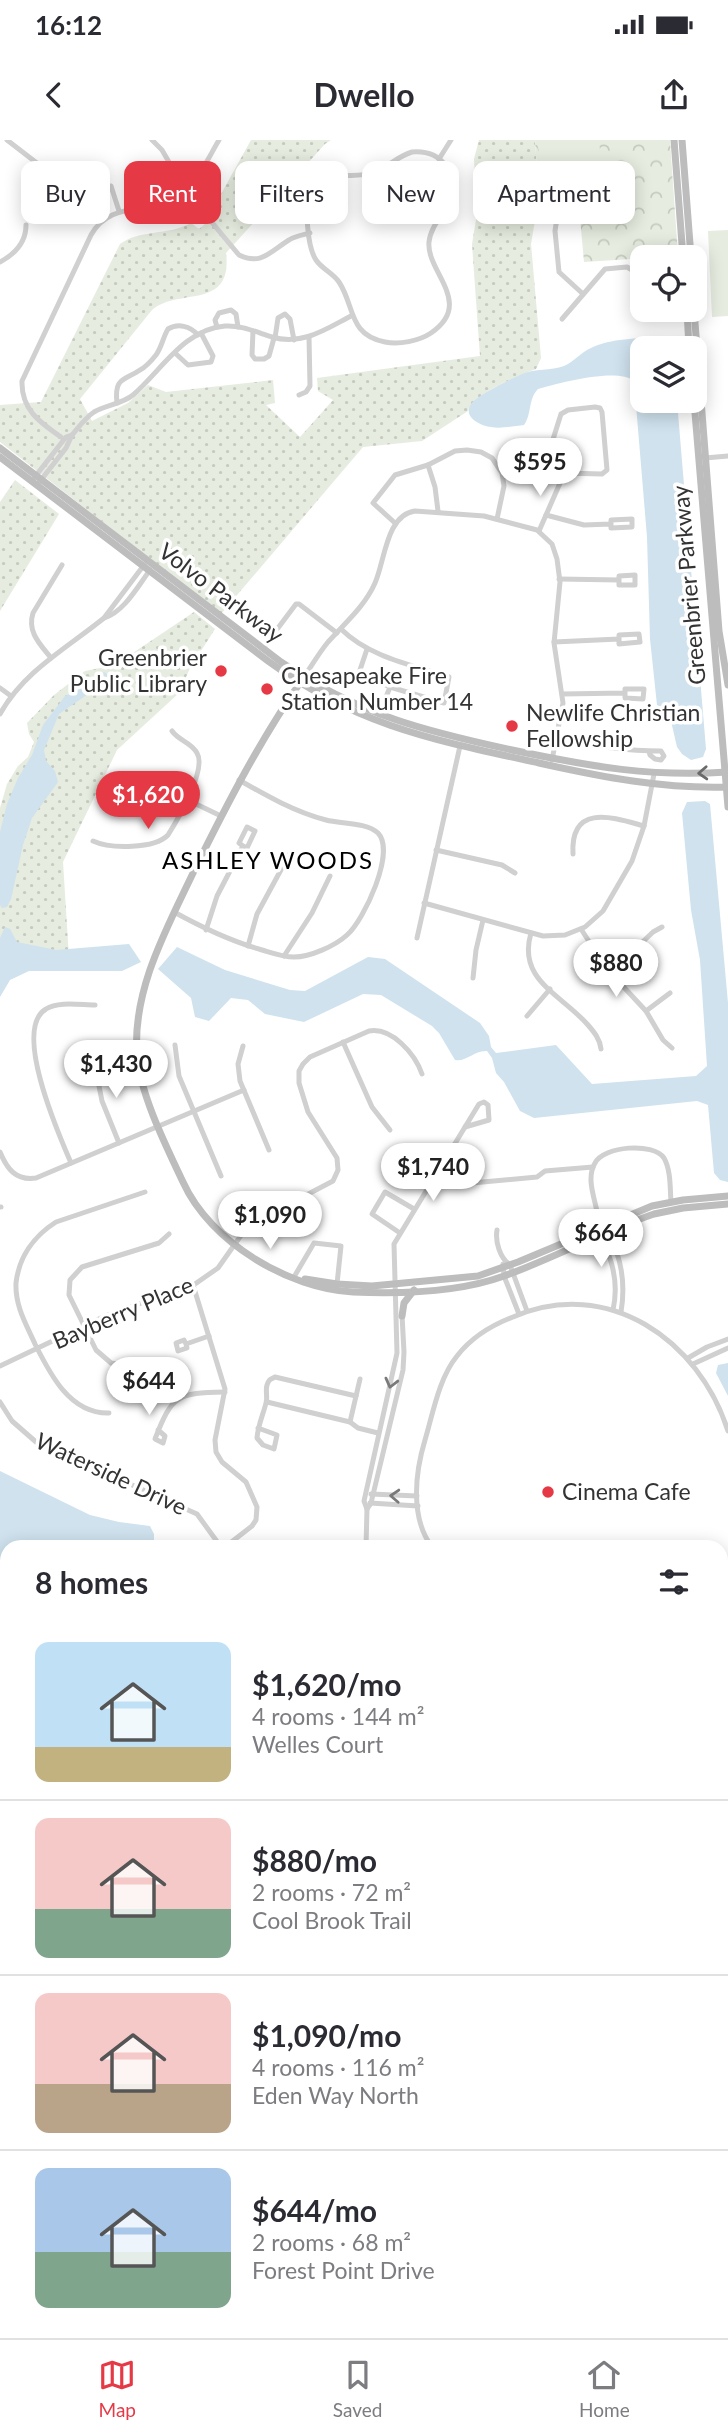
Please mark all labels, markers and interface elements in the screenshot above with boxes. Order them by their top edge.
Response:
text: 16:12 [35,9,102,41]
text: Dwello [313,75,415,114]
icon: back [35,76,73,114]
icon: share [655,76,693,114]
chip: Buy [21,161,110,224]
chip: Rent [124,161,221,224]
chip: Filters [235,161,348,224]
chip: New [362,161,459,224]
chip: Apartment [473,161,635,224]
map controls [630,245,707,413]
button: locate [630,245,707,322]
button: layers [630,336,707,413]
pin: $595 [499,438,581,498]
text: $595 [513,447,567,475]
street label: Greenbrier Parkway [665,484,711,686]
street label: Volvo Parkway [154,536,289,648]
place label: Greenbrier Public Library [70,643,208,697]
place label: Chesapeake Fire Station Number 14 [281,661,473,715]
marker: Greenbrier Public Library [213,663,229,679]
marker: Chesapeake Fire Station Number 14 [259,681,275,697]
place label: Newlife Christian Fellowship [526,698,700,752]
marker: Newlife Christian Fellowship [504,718,520,734]
one-way arrow [697,766,708,781]
pin: $1,620 [91,772,205,831]
text: $1,620 [112,780,184,808]
district label: ASHLEY WOODS [162,845,374,874]
pin: $880 [575,940,657,999]
text: $880 [589,948,643,976]
pin: $1,430 [59,1040,173,1100]
text: $1,430 [80,1049,152,1077]
pin: $1,740 [376,1144,490,1203]
text: $1,740 [397,1152,469,1180]
pin: $1,090 [213,1192,327,1251]
text: $1,090 [234,1200,306,1228]
pin: $664 [560,1210,642,1269]
text: $664 [574,1218,628,1246]
street label: Bayberry Place [48,1270,197,1354]
pin: $644 [108,1358,190,1417]
text: $644 [122,1366,176,1394]
one-way arrow [385,1377,399,1389]
street label: Waterside Drive [31,1426,192,1520]
place label: Cinema Cafe [562,1477,691,1505]
marker: Cinema Cafe [540,1484,556,1500]
one-way arrow [389,1489,400,1504]
icon: filters [655,1563,693,1601]
text: 8 homes [35,1564,148,1600]
text: $1,620/mo [252,1666,401,1702]
icon: home [91,1670,175,1754]
text: 4 rooms · 144 m² [252,1702,424,1730]
text: Welles Court [252,1730,383,1758]
text: $880/mo [252,1842,377,1878]
icon: home [91,1846,175,1930]
text: 2 rooms · 72 m² [252,1878,411,1906]
text: Cool Brook Trail [252,1906,412,1934]
text: $1,090/mo [252,2017,401,2053]
icon: home [91,2021,175,2105]
text: 4 rooms · 116 m² [252,2053,424,2081]
text: Eden Way North [252,2081,419,2109]
text: $644/mo [252,2192,377,2228]
icon: home [91,2196,175,2280]
text: 2 rooms · 68 m² [252,2228,411,2256]
text: Forest Point Drive [252,2256,435,2284]
tab: Map [98,2356,136,2421]
tab: Saved [333,2356,382,2421]
tab: Home [579,2356,630,2421]

